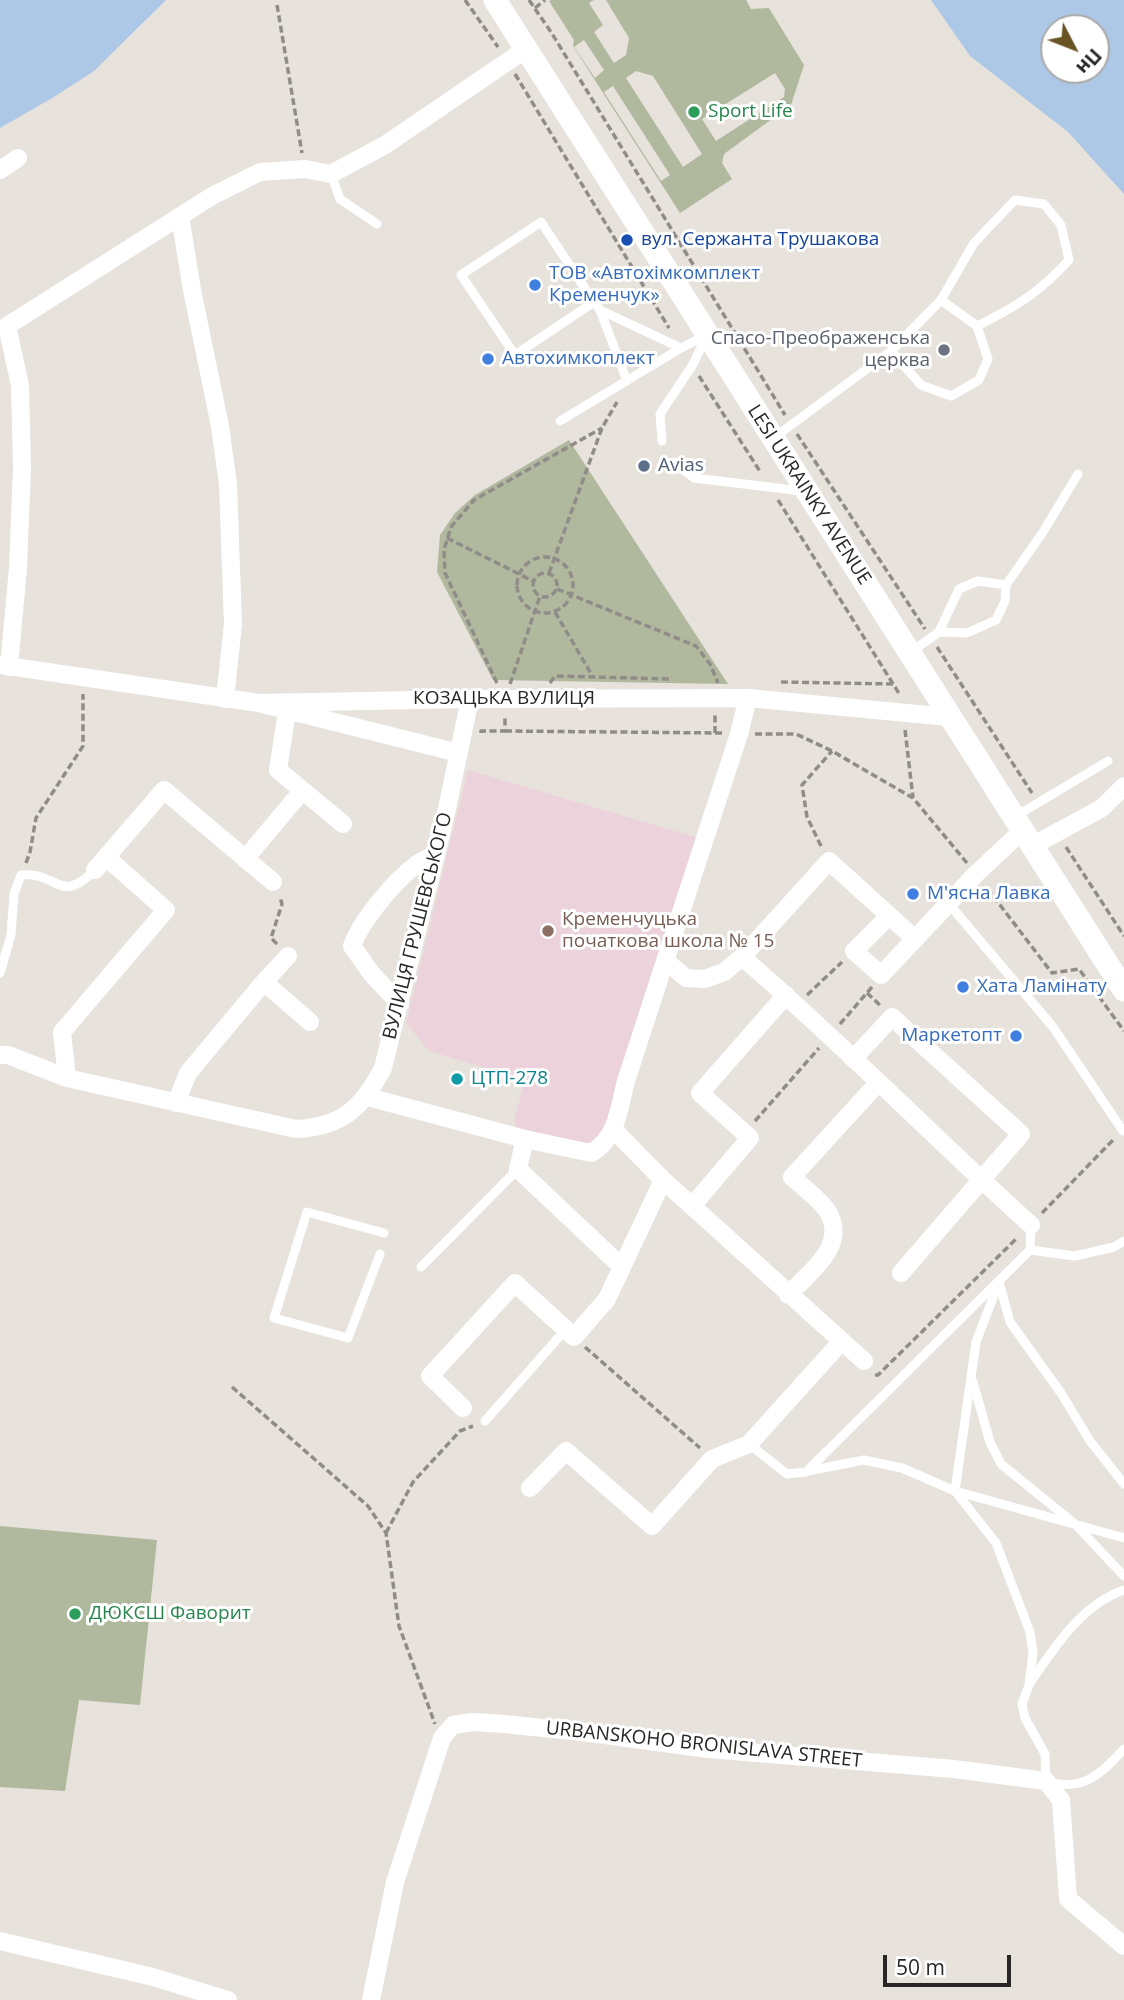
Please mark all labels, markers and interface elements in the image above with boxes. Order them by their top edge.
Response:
north arrow [1040,14,1110,84]
text: Пн [1071,43,1108,80]
place label: Sport Life [708,101,793,123]
marker: Sport Life [686,104,702,120]
place label: вул. Сержанта Трушакова [641,229,879,251]
marker: вул. Сержанта Трушакова [619,232,635,248]
place label: ТОВ «Автохімкомплект Кременчук» [549,263,760,307]
marker: ТОВ «Автохімкомплект Кременчук» [527,277,543,293]
place label: Спасо-Преображенська церква [711,328,930,372]
marker: Спасо-Преображенська церква [936,342,952,358]
place label: Автохимкоплект [502,348,655,370]
marker: Автохимкоплект [480,351,496,367]
street label: LESI UKRAINKY AVENUE [742,401,876,589]
place label: Avias [658,455,704,477]
marker: Avias [636,458,652,474]
street label: КОЗАЦЬКА ВУЛИЦЯ [413,688,595,710]
street label: ВУЛИЦЯ ГРУШЕВСЬКОГО [379,810,457,1042]
place label: М'ясна Лавка [927,883,1051,905]
marker: М'ясна Лавка [905,886,921,902]
place label: Кременчуцька початкова школа № 15 [562,909,774,953]
marker: Кременчуцька початкова школа № 15 [540,923,556,939]
place label: Хата Ламінату [977,976,1107,998]
marker: Хата Ламінату [955,979,971,995]
place label: Маркетопт [901,1025,1002,1047]
marker: Маркетопт [1008,1028,1024,1044]
place label: ЦТП-278 [471,1068,548,1090]
marker: ЦТП-278 [449,1071,465,1087]
place label: ДЮКСШ Фаворит [89,1603,251,1625]
marker: ДЮКСШ Фаворит [67,1606,83,1622]
street label: URBANSKOHO BRONISLAVA STREET [545,1717,863,1773]
scale bar [886,1940,1014,1984]
text: 50 m [896,1953,945,1981]

